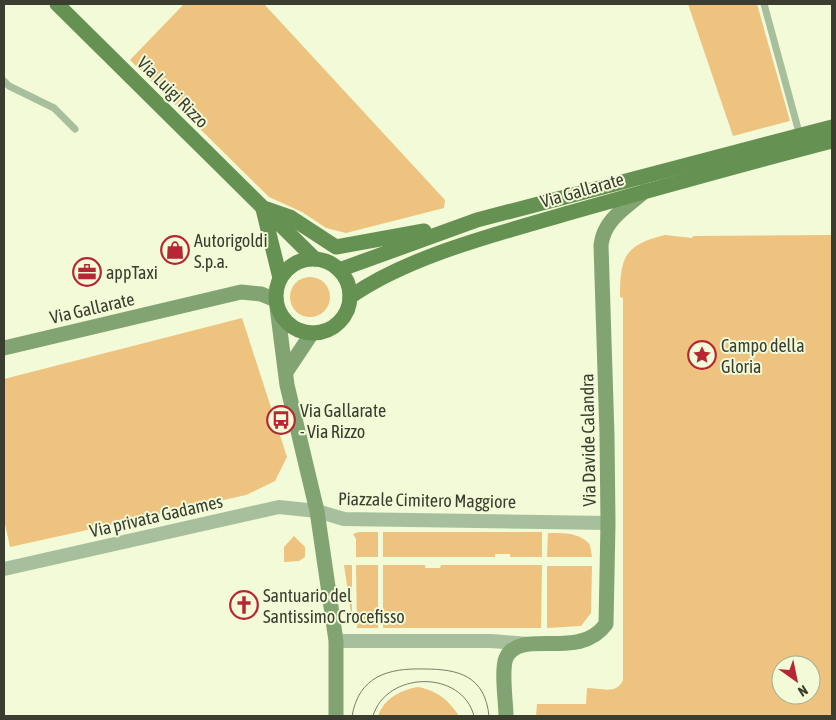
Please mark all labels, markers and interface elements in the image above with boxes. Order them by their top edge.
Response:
street label: Via Luigi Rizzo [133,52,213,132]
street label: Via Gallarate [538,168,626,212]
place label: Autorigoldi S.p.a. [194,230,268,272]
shop icon: Autorigoldi S.p.a. [160,235,190,265]
office icon: appTaxi [72,257,102,287]
place label: appTaxi [106,262,158,283]
street label: Via Gallarate [48,288,136,328]
place label: Campo della Gloria [721,335,805,377]
place icon: Campo della Gloria [687,340,717,370]
street label: Via Davide Calandra [576,373,600,507]
place label: Via Gallarate - Via Rizzo [300,400,386,442]
bus stop icon: Via Gallarate - Via Rizzo [266,405,296,435]
street label: Piazzale Cimitero Maggiore [338,488,516,512]
street label: Via privata Gadames [88,491,224,541]
place label: Santuario del Santissimo Crocefisso [263,585,405,627]
church icon: Santuario del Santissimo Crocefisso [229,590,259,620]
north arrow [771,655,821,705]
text: N [795,682,811,700]

